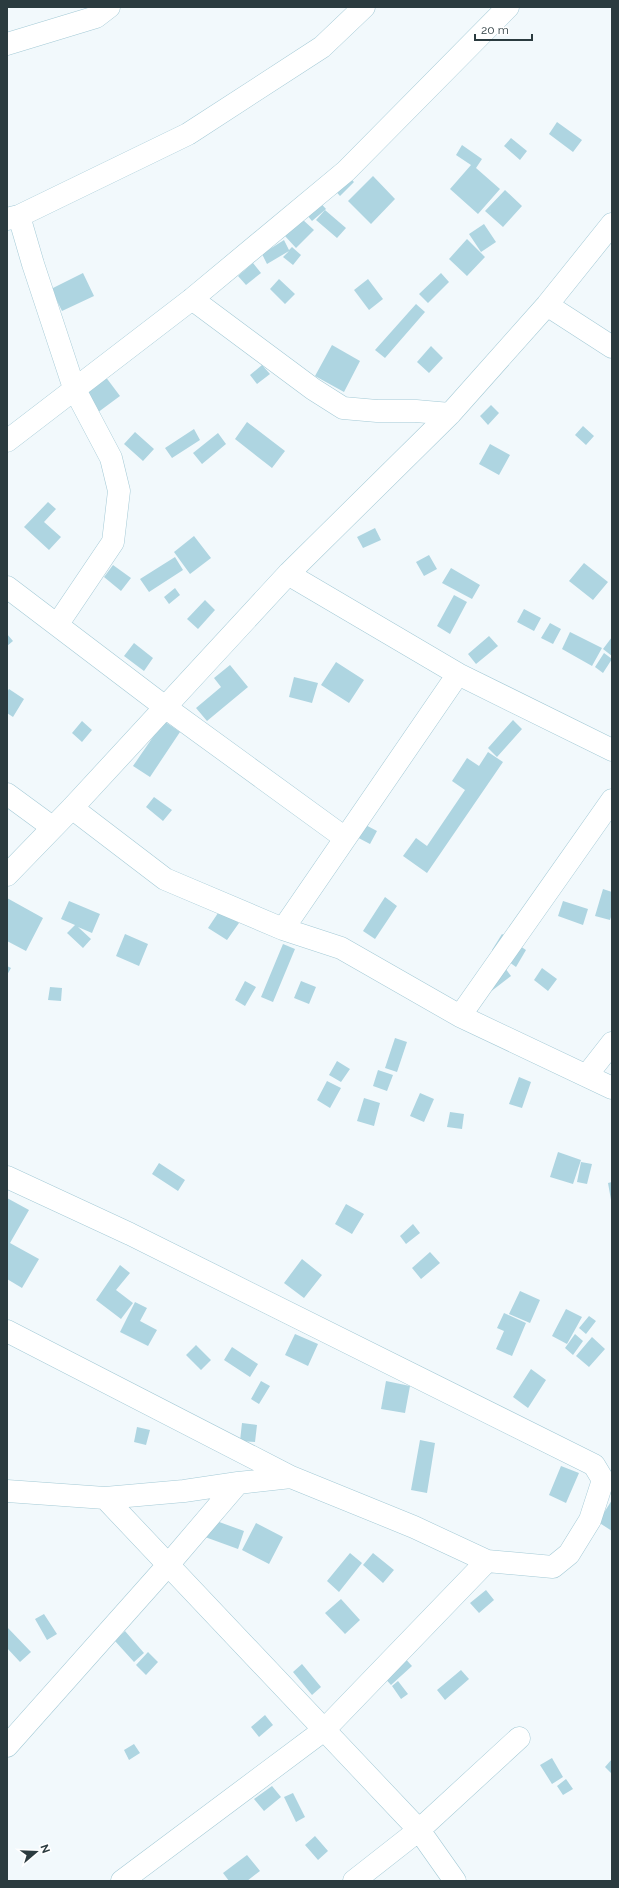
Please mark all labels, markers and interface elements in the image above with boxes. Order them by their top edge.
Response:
scale bar [475,16,532,42]
text: 20 m [481,23,509,37]
north arrow [16,1832,56,1872]
text: N [37,1843,52,1855]

